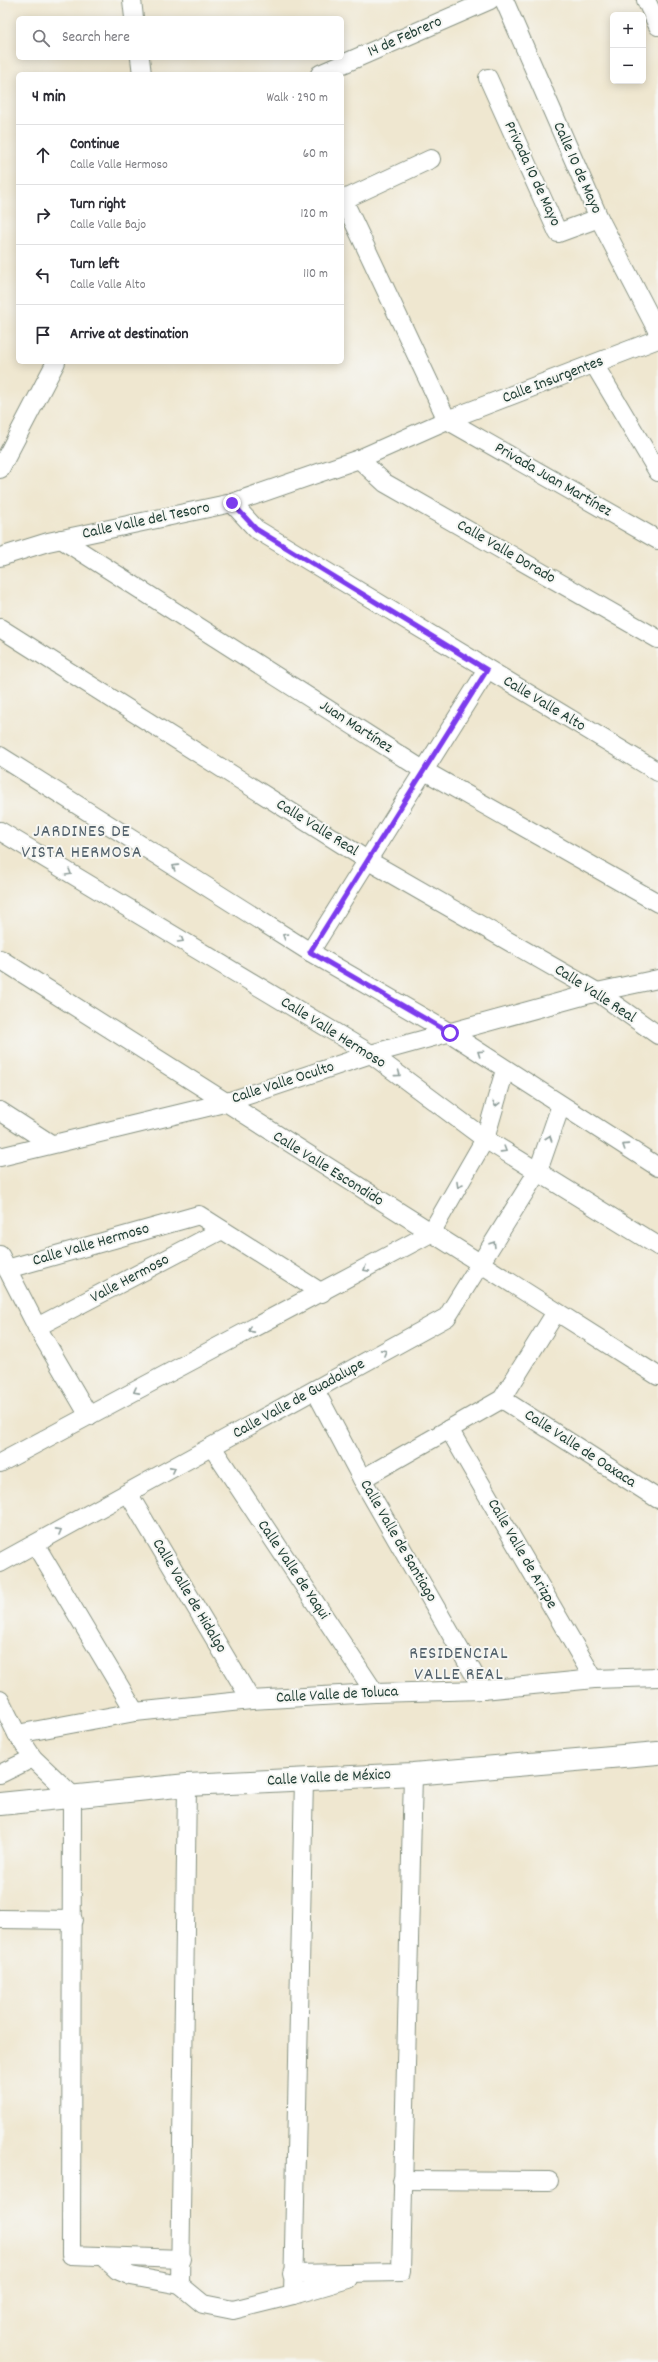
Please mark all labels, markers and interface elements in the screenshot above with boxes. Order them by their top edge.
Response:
street label: 14 de Febrero [364,10,446,64]
map controls [610,12,646,84]
button: + [610,12,646,48]
search box [16,16,344,60]
icon: search [30,27,52,49]
text: Search here [62,27,130,49]
button: − [610,48,646,84]
text: 4 min [32,86,66,110]
text: Walk · 290 m [266,89,328,108]
street label: Privada 10 de Mayo [498,118,566,230]
street label: Calle 10 de Mayo [547,118,607,218]
text: Continue [70,134,119,156]
icon: ahead [32,144,54,166]
text: 60 m [303,145,328,164]
text: Calle Valle Hermoso [70,156,168,175]
text: Turn right [70,194,126,216]
icon: right [32,204,54,226]
text: 120 m [300,205,328,224]
text: Calle Valle Bajo [70,216,146,235]
text: Turn left [70,254,119,276]
icon: left [32,264,54,286]
text: 110 m [303,265,328,284]
text: Calle Valle Alto [70,276,145,295]
icon: arrive [32,324,54,346]
text: Arrive at destination [70,324,188,346]
street label: Calle Insurgentes [499,350,607,410]
street label: Privada Juan Martínez [490,437,616,523]
route end [223,494,241,512]
street label: Calle Valle del Tesoro [80,496,212,546]
street label: Calle Valle Dorado [452,514,560,590]
street label: Calle Valle Alto [498,670,590,738]
street label: Juan Martínez [315,695,397,759]
street label: Calle Valle Real [271,793,363,863]
district label: JARDINES DE VISTA HERMOSA [21,820,143,866]
one-way arrow [172,864,179,872]
one-way arrow [65,868,72,875]
one-way arrow [282,934,289,941]
one-way arrow [177,935,184,942]
street label: Calle Valle Real [550,959,641,1029]
street label: Calle Valle Hermoso [276,991,390,1075]
route start [441,1024,459,1042]
one-way arrow [478,1051,485,1058]
street label: Calle Valle Oculto [229,1056,337,1110]
one-way arrow [394,1070,401,1077]
one-way arrow [493,1101,501,1108]
street label: Calle Valle Escondido [268,1126,388,1212]
one-way arrow [544,1135,553,1142]
one-way arrow [622,1143,629,1151]
one-way arrow [500,1146,507,1153]
one-way arrow [456,1181,463,1188]
street label: Calle Valle Hermoso [30,1217,152,1273]
one-way arrow [488,1241,496,1248]
street label: Valle Hermoso [86,1249,174,1309]
one-way arrow [363,1264,370,1271]
one-way arrow [248,1325,256,1333]
one-way arrow [380,1349,388,1356]
street label: Calle Valle de Guadalupe [229,1353,369,1445]
one-way arrow [133,1386,141,1394]
street label: Calle Valle de Oaxaca [519,1404,641,1494]
one-way arrow [169,1466,176,1473]
street label: Calle Valle de Santiago [354,1476,442,1606]
street label: Calle Valle de Arizpe [481,1495,563,1613]
street label: Calle Valle de Yaqui [251,1516,335,1624]
one-way arrow [55,1528,62,1536]
street label: Calle Valle de Hidalgo [146,1535,232,1657]
district label: RESIDENCIAL VALLE REAL [409,1642,509,1688]
street label: Calle Valle de Toluca [275,1680,399,1710]
street label: Calle Valle de México [266,1763,392,1793]

